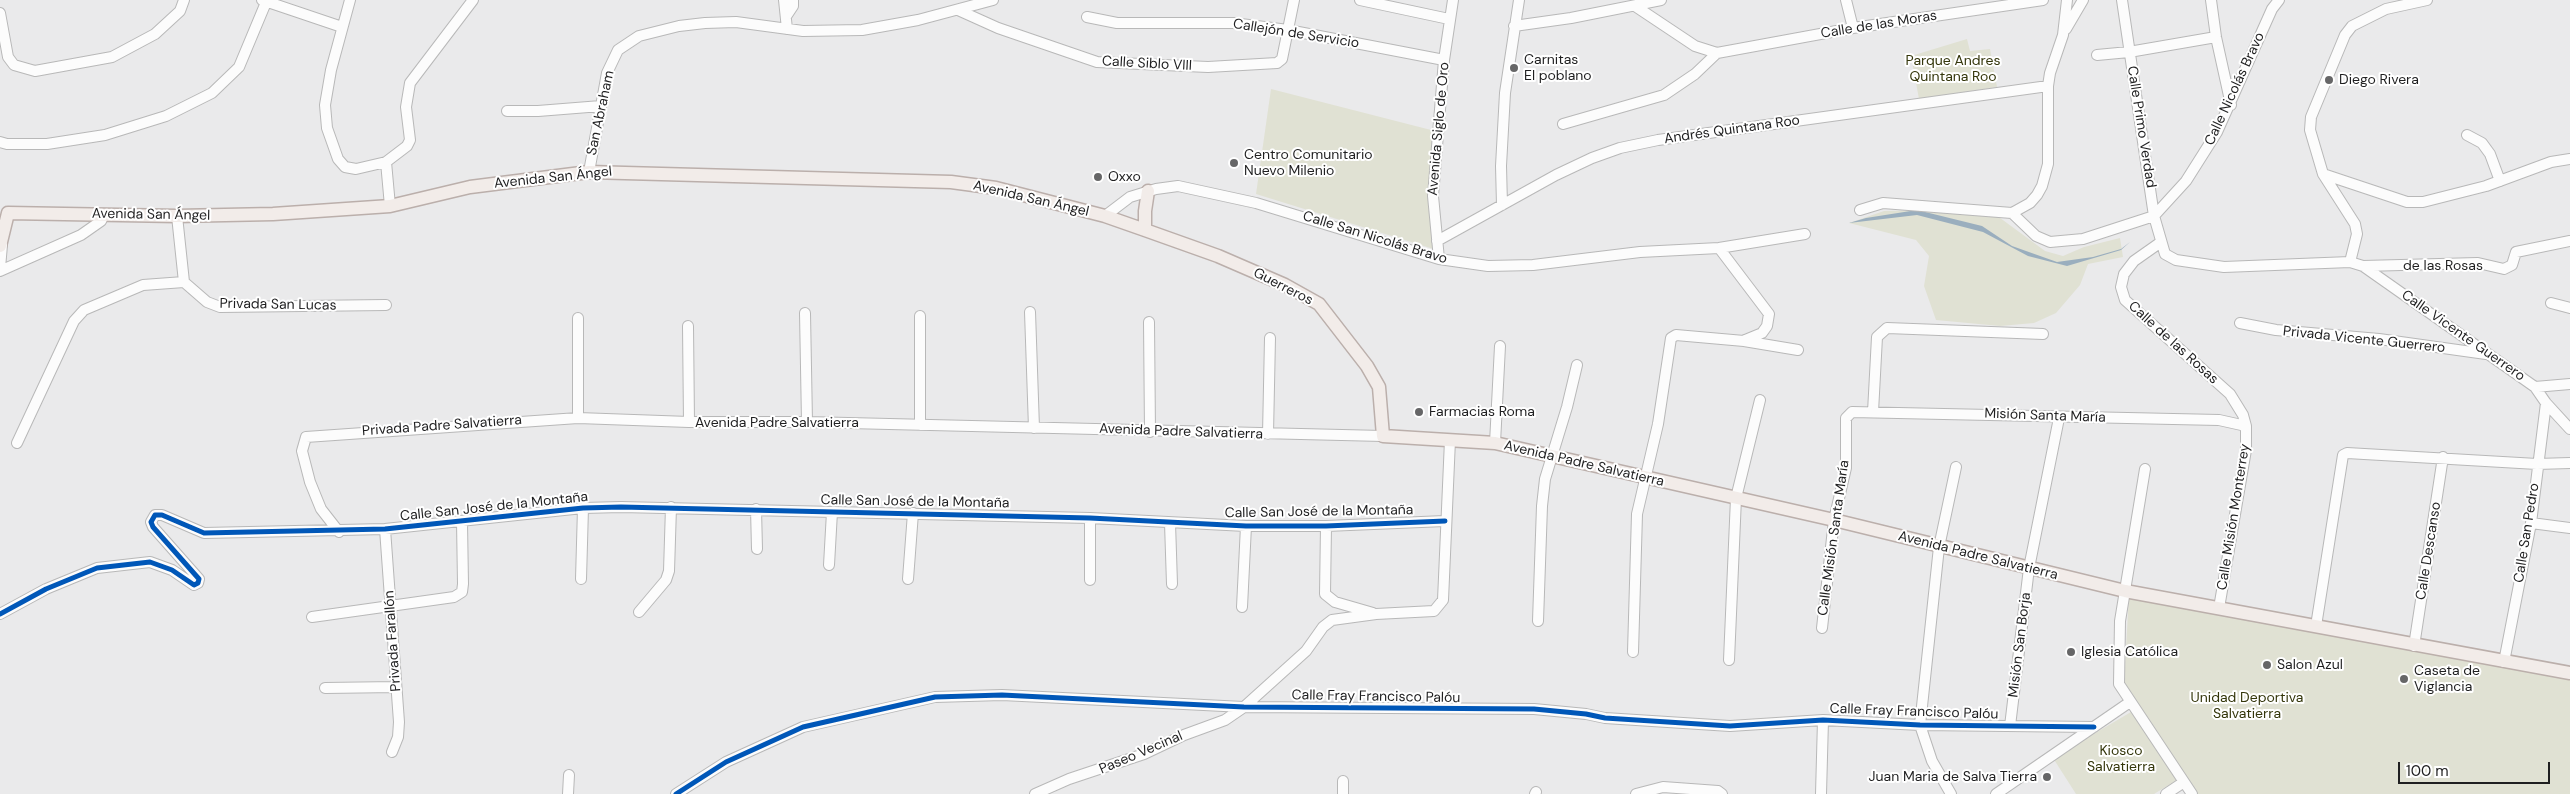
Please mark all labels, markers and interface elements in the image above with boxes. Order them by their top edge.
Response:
street label: Calle de las Moras [1820,8,1938,42]
street label: Callejón de Servicio [1232,16,1360,52]
street label: Calle Nicolás Bravo [2201,30,2269,148]
place label: Carnitas El poblano [1524,52,1592,84]
street label: Calle Siblo VIII [1102,53,1192,75]
park label: Parque Andres Quintana Roo [1906,53,2000,85]
street label: Avenida Siglo de Oro [1425,62,1453,196]
marker: Carnitas El poblano [1508,62,1520,74]
street label: Calle Primo Verdad [2123,65,2159,189]
street label: San Abraham [584,69,618,157]
place label: Diego Rivera [2339,72,2419,88]
marker: Diego Rivera [2323,74,2335,86]
street label: Andrés Quintana Roo [1663,112,1801,148]
place label: Centro Comunitario Nuevo Milenio [1244,147,1373,180]
marker: Centro Comunitario Nuevo Milenio [1228,157,1240,169]
street label: Avenida San Ángel [493,163,613,193]
place label: Oxxo [1108,169,1141,185]
marker: Oxxo [1092,171,1104,183]
street label: Avenida San Ángel [971,177,1091,221]
street label: Avenida San Ángel [92,206,210,224]
street label: Calle San Nicolás Bravo [1301,208,1449,268]
street label: de las Rosas [2403,258,2483,274]
street label: Guerreros [1250,265,1316,309]
street label: Calle Vicente Guerrero [2398,287,2528,385]
street label: Privada San Lucas [219,296,337,314]
street label: Calle de las Rosas [2125,298,2221,388]
street label: Privada Vicente Guerrero [2282,323,2446,357]
place label: Farmacias Roma [1429,404,1535,420]
street label: Misión Santa María [1984,405,2106,427]
marker: Farmacias Roma [1413,406,1425,418]
street label: Privada Padre Salvatierra [361,412,523,440]
street label: Avenida Padre Salvatierra [695,415,859,431]
street label: Avenida Padre Salvatierra [1099,421,1263,443]
street label: Avenida Padre Salvatierra [1502,437,1666,491]
street label: Calle Misión Monterrey [2214,443,2254,591]
street label: Calle Misión Santa María [1815,459,1853,617]
street label: Calle San Pedro [2511,482,2543,584]
street label: Calle San José de la Montaña [399,489,589,525]
street label: Calle San José de la Montaña [820,492,1010,512]
street label: Calle Descanso [2413,501,2445,601]
street label: Calle San José de la Montaña [1224,502,1414,522]
street label: Avenida Padre Salvatierra [1896,528,2060,584]
street label: Privada Farallón [381,590,405,692]
street label: Misión San Borja [2005,591,2035,699]
place label: Iglesia Católica [2081,644,2178,660]
marker: Iglesia Católica [2065,646,2077,658]
place label: Salon Azul [2277,657,2343,673]
marker: Salon Azul [2261,659,2273,671]
place label: Caseta de Viglancia [2414,663,2480,696]
marker: Caseta de Viglancia [2398,673,2410,685]
street label: Calle Fray Francisco Palóu [1291,687,1461,707]
park label: Unidad Deportiva Salvatierra [2191,690,2303,722]
street label: Calle Fray Francisco Palóu [1829,701,1999,723]
street label: Paseo Vecinal [1097,728,1185,778]
park label: Kiosco Salvatierra [2087,743,2155,776]
scale bar [2400,752,2552,784]
text: 100 m [2406,761,2449,781]
place label: Juan Maria de Salva Tierra [1868,769,2037,785]
marker: Juan Maria de Salva Tierra [2041,771,2053,783]

